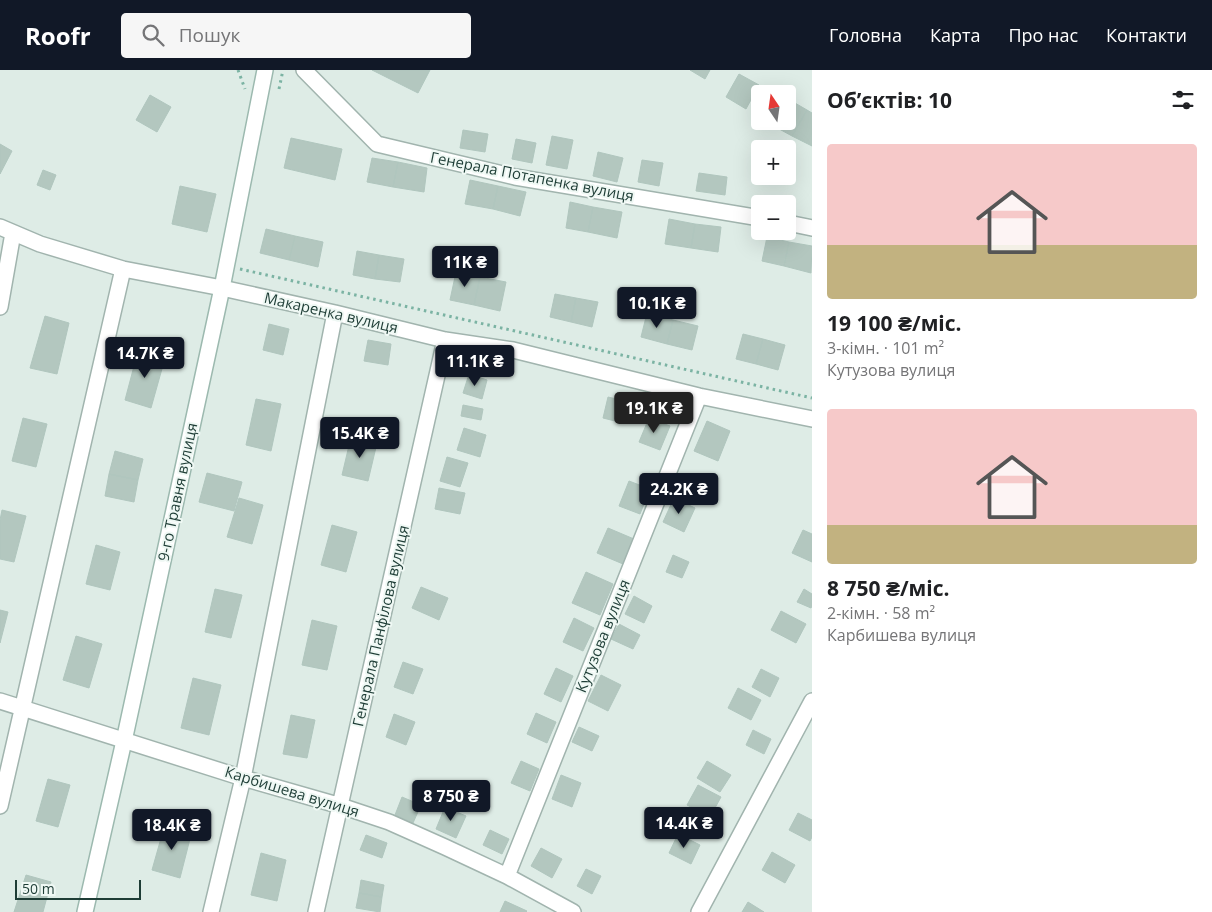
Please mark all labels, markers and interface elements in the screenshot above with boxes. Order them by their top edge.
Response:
search box [121,13,471,58]
text: Roofr [25,19,91,52]
icon: search [139,21,167,49]
text: Пошук [179,22,240,48]
text: Головна [829,23,902,47]
text: Карта [930,23,980,47]
text: Про нас [1008,23,1078,47]
text: Контакти [1106,23,1187,47]
north arrow [751,85,796,130]
map controls [751,85,796,240]
text: Об’єктів: 10 [827,86,952,114]
icon: filters [1169,86,1197,114]
button: + [751,140,796,185]
street label: Генерала Потапенка вулиця [429,146,636,206]
icon: home [967,177,1057,267]
button: − [751,195,796,240]
pin: 11K ₴ [430,246,500,288]
text: 11K ₴ [443,251,487,273]
pin: 10.1K ₴ [611,286,703,329]
street label: Макаренка вулиця [262,287,400,337]
text: 10.1K ₴ [628,292,686,314]
text: 19 100 ₴/міс. [827,309,962,337]
pin: 14.7K ₴ [99,336,191,379]
text: 3-кімн. · 101 m² [827,337,944,359]
text: 14.7K ₴ [116,342,174,364]
pin: 11.1K ₴ [429,344,521,387]
text: 11.1K ₴ [446,350,504,372]
text: Кутузова вулиця [827,359,955,381]
pin: 19.1K ₴ [608,392,700,434]
text: 19.1K ₴ [625,397,683,419]
pin: 15.4K ₴ [314,416,406,459]
street label: 9-го Травня вулиця [153,421,201,563]
text: 15.4K ₴ [331,422,389,444]
icon: home [967,442,1057,532]
pin: 24.2K ₴ [633,472,725,515]
text: 24.2K ₴ [650,478,708,500]
street label: Генерала Панфілова вулиця [347,523,413,728]
text: 8 750 ₴/міс. [827,574,950,602]
street label: Кутузова вулиця [570,576,634,695]
text: 2-кімн. · 58 m² [827,602,935,624]
text: Карбишева вулиця [827,624,976,646]
street label: Карбишева вулиця [223,761,362,821]
pin: 8 750 ₴ [405,780,497,822]
text: 8 750 ₴ [423,785,479,807]
pin: 14.4K ₴ [638,806,730,849]
pin: 18.4K ₴ [126,808,218,851]
text: 14.4K ₴ [655,812,713,834]
text: 18.4K ₴ [143,814,201,836]
scale bar [15,877,141,900]
text: 50 m [22,879,55,898]

